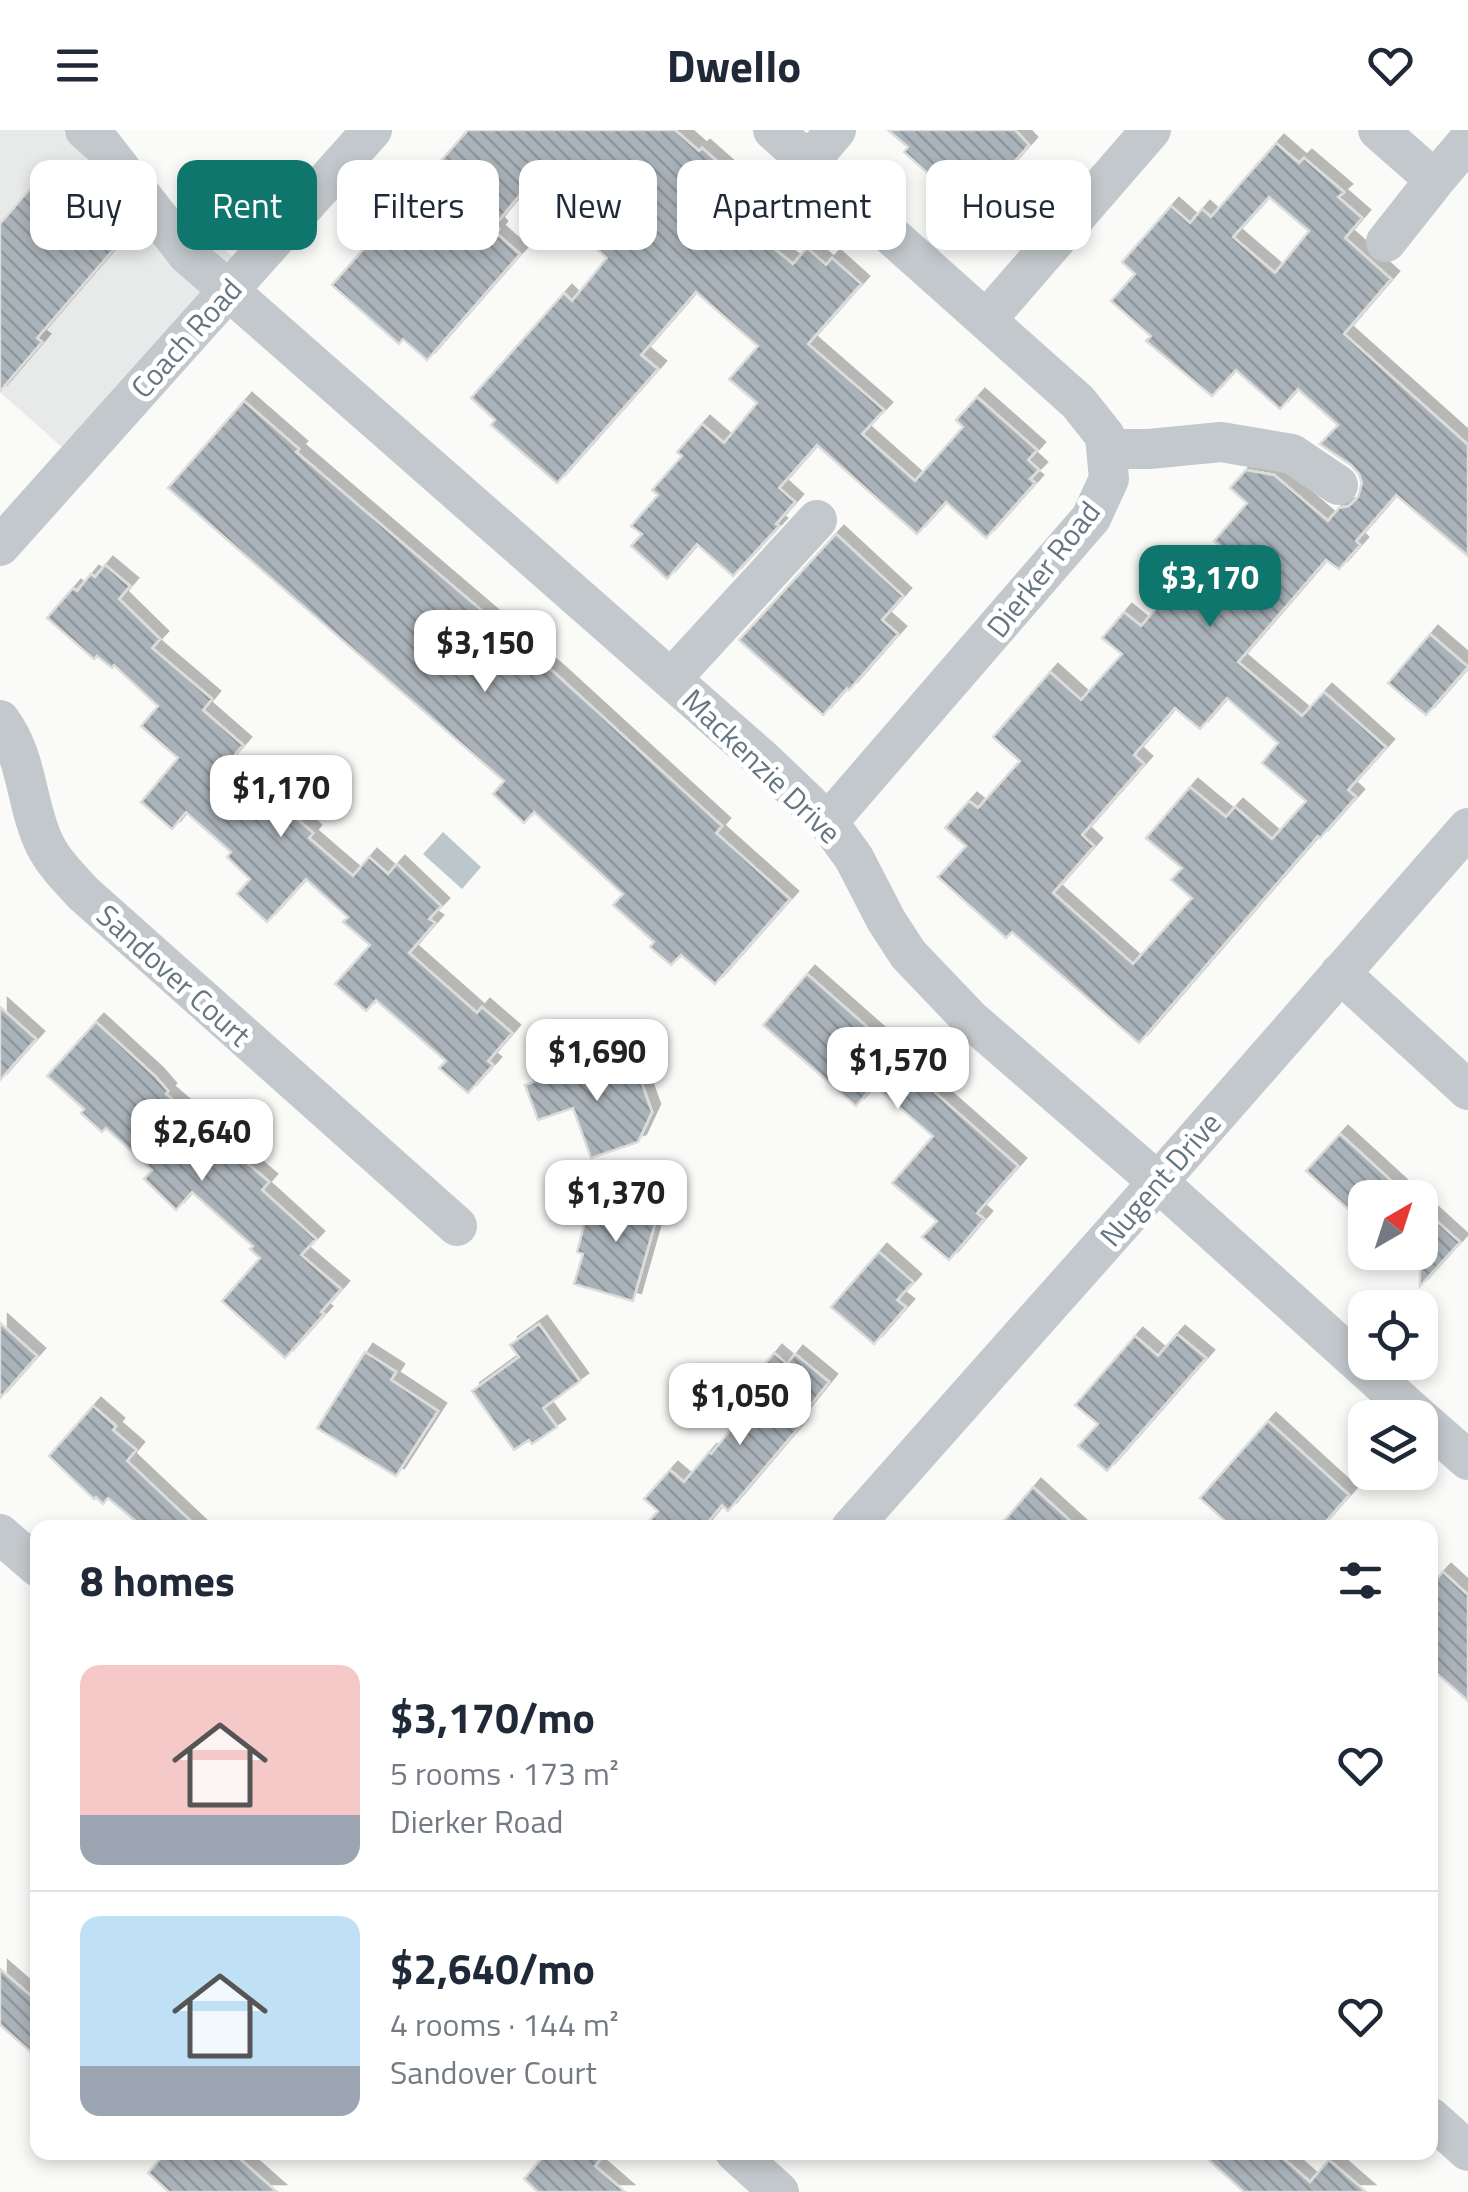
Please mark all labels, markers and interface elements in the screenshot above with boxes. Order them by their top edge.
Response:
text: Dwello [667,31,801,99]
icon: menu [50,38,105,93]
icon: heart [1363,38,1418,93]
chip: Buy [30,160,157,250]
chip: Rent [177,160,317,250]
chip: Filters [337,160,499,250]
chip: New [519,160,657,250]
chip: Apartment [677,160,906,250]
chip: House [926,160,1091,250]
street label: Coach Road [120,268,252,408]
street label: Dierker Road [975,491,1111,647]
pin: $3,170 [1129,545,1291,630]
text: $3,170 [1161,553,1259,601]
pin: $3,150 [404,610,566,695]
text: $3,150 [436,618,534,666]
street label: Mackenzie Drive [672,678,852,854]
pin: $1,170 [200,755,362,840]
text: $1,170 [232,763,330,811]
street label: Sandover Court [87,893,262,1057]
pin: $1,690 [516,1019,678,1104]
text: $1,690 [548,1027,646,1075]
pin: $1,570 [817,1027,979,1112]
text: $1,570 [849,1035,947,1083]
pin: $2,640 [121,1099,283,1184]
street label: Nugent Drive [1088,1101,1232,1257]
text: $2,640 [153,1107,251,1155]
pin: $1,370 [535,1160,697,1245]
text: $1,370 [567,1168,665,1216]
north arrow [1348,1180,1438,1270]
map controls [1348,1180,1438,1490]
button: locate [1348,1290,1438,1380]
pin: $1,050 [659,1363,821,1448]
text: $1,050 [691,1371,789,1419]
button: layers [1348,1400,1438,1490]
text: 8 homes [80,1548,235,1612]
icon: filters [1333,1553,1388,1608]
text: $3,170/mo [390,1685,595,1749]
icon: home [160,1705,280,1825]
icon: heart [1333,1738,1388,1793]
text: 5 rooms · 173 m² [390,1749,619,1797]
text: Dierker Road [390,1797,563,1845]
text: $2,640/mo [390,1936,595,2000]
icon: home [160,1956,280,2076]
icon: heart [1333,1989,1388,2044]
text: 4 rooms · 144 m² [390,2000,619,2048]
text: Sandover Court [390,2048,597,2096]

